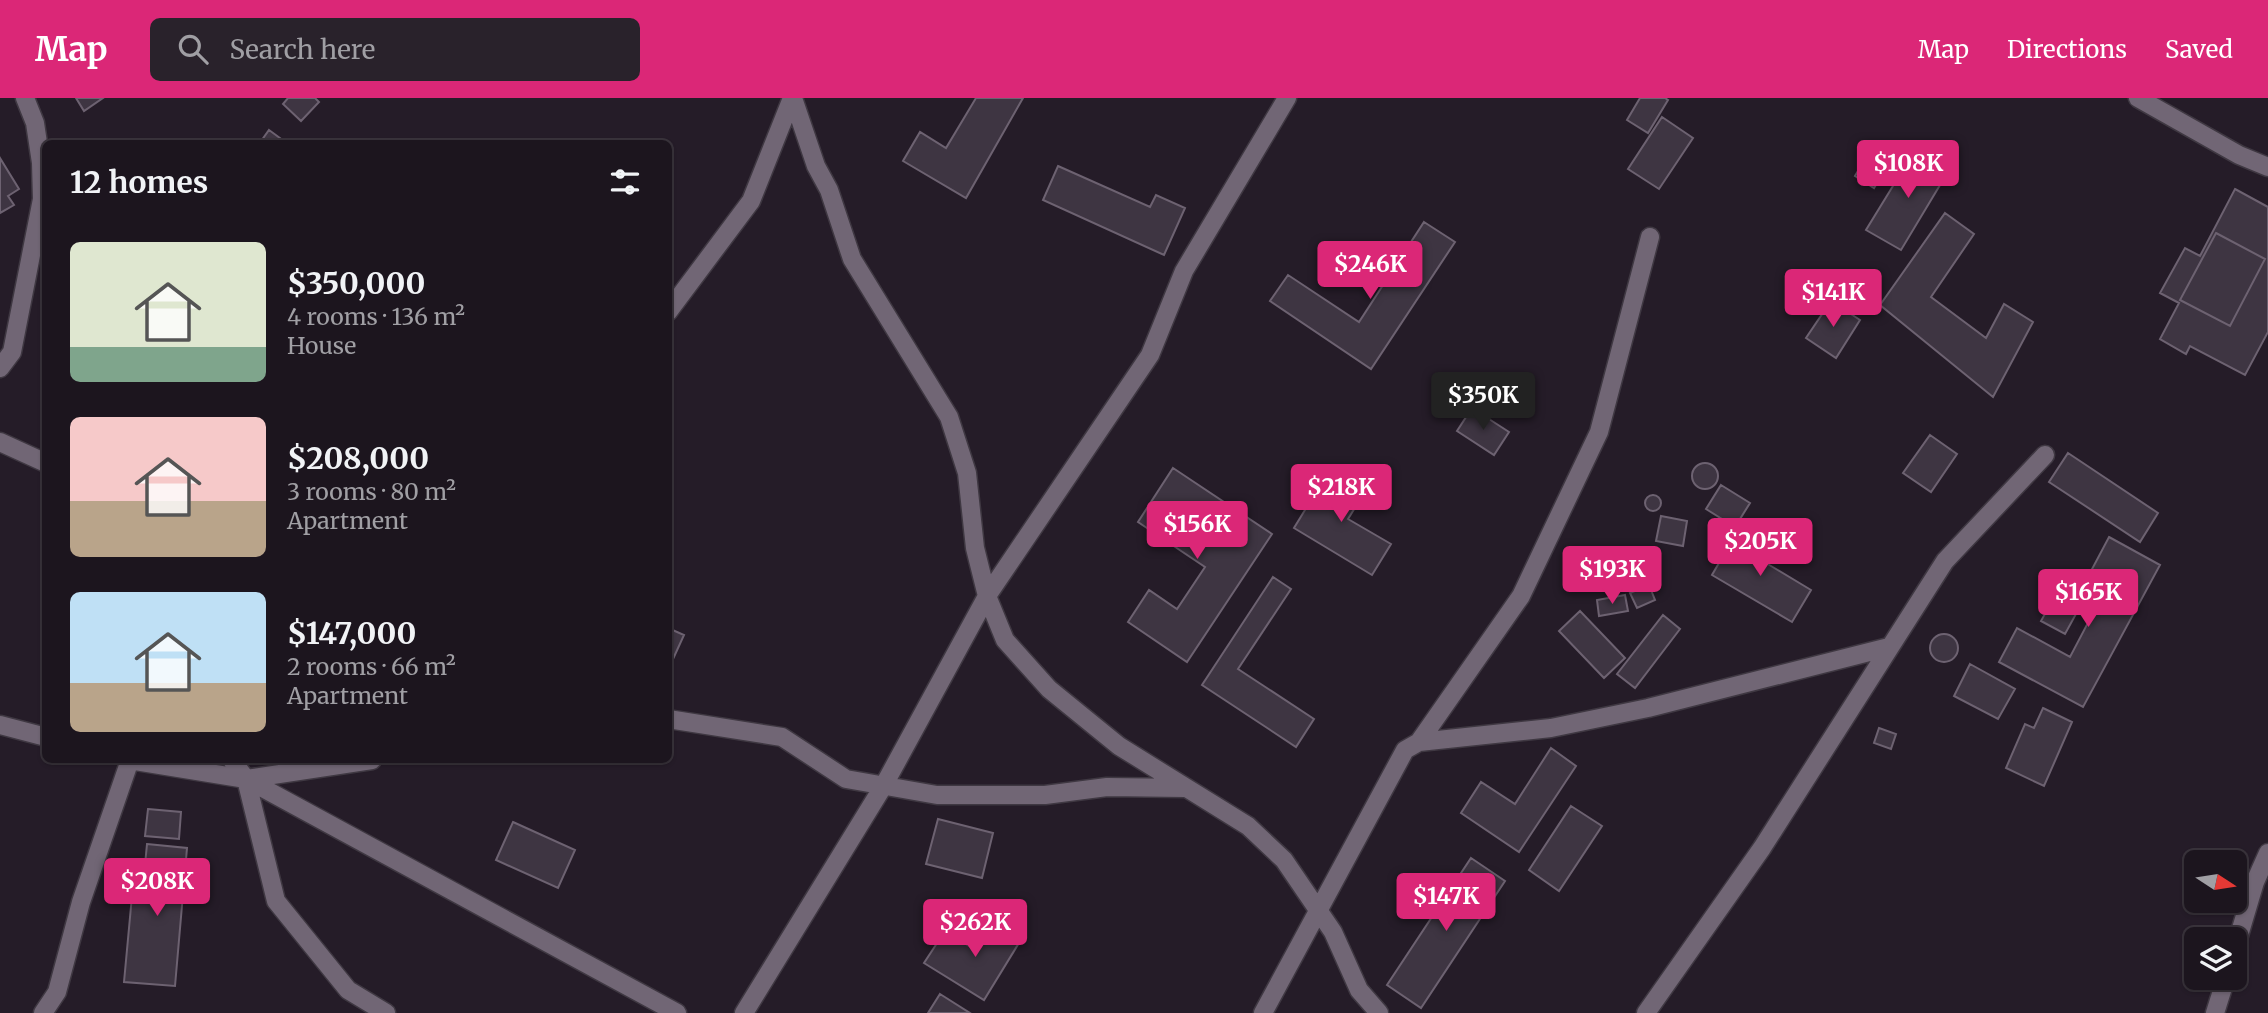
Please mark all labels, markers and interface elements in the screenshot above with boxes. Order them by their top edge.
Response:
search box [150,18,640,81]
text: Map [35,29,108,70]
icon: search [174,30,212,68]
text: Search here [230,33,375,66]
text: Map [1918,34,1969,65]
text: Directions [2007,34,2127,65]
text: Saved [2165,34,2233,65]
pin: $108K [1859,140,1957,200]
text: $108K [1873,148,1943,177]
text: 12 homes [70,163,208,201]
icon: filters [606,163,644,201]
pin: $246K [1321,242,1419,301]
text: $246K [1333,249,1407,278]
text: $350,000 [287,264,425,302]
icon: home [126,270,210,354]
pin: $141K [1784,270,1882,329]
text: $141K [1801,277,1865,306]
text: 4 rooms · 136 m² [287,302,465,331]
text: House [287,331,356,360]
pin: $350K [1434,372,1532,432]
text: $350K [1447,380,1519,409]
text: $208,000 [287,439,429,477]
icon: home [126,445,210,529]
pin: $218K [1292,464,1390,524]
text: $218K [1307,472,1375,501]
text: 3 rooms · 80 m² [287,477,456,506]
pin: $156K [1148,502,1246,561]
text: Apartment [287,506,408,535]
text: $156K [1163,509,1231,538]
pin: $205K [1711,518,1809,578]
text: $205K [1724,526,1796,555]
pin: $193K [1563,546,1661,606]
text: $193K [1579,554,1645,583]
pin: $165K [2039,570,2137,629]
text: $165K [2054,577,2122,606]
text: $147,000 [287,614,416,652]
icon: home [126,620,210,704]
text: 2 rooms · 66 m² [287,652,456,681]
text: Apartment [287,681,408,710]
north arrow [2184,850,2247,914]
map controls [2184,850,2247,990]
pin: $208K [108,858,206,918]
text: $208K [120,866,194,895]
pin: $147K [1397,874,1495,933]
text: $147K [1413,881,1479,910]
pin: $262K [926,900,1024,959]
text: $262K [939,907,1011,936]
button: layers [2184,927,2247,990]

